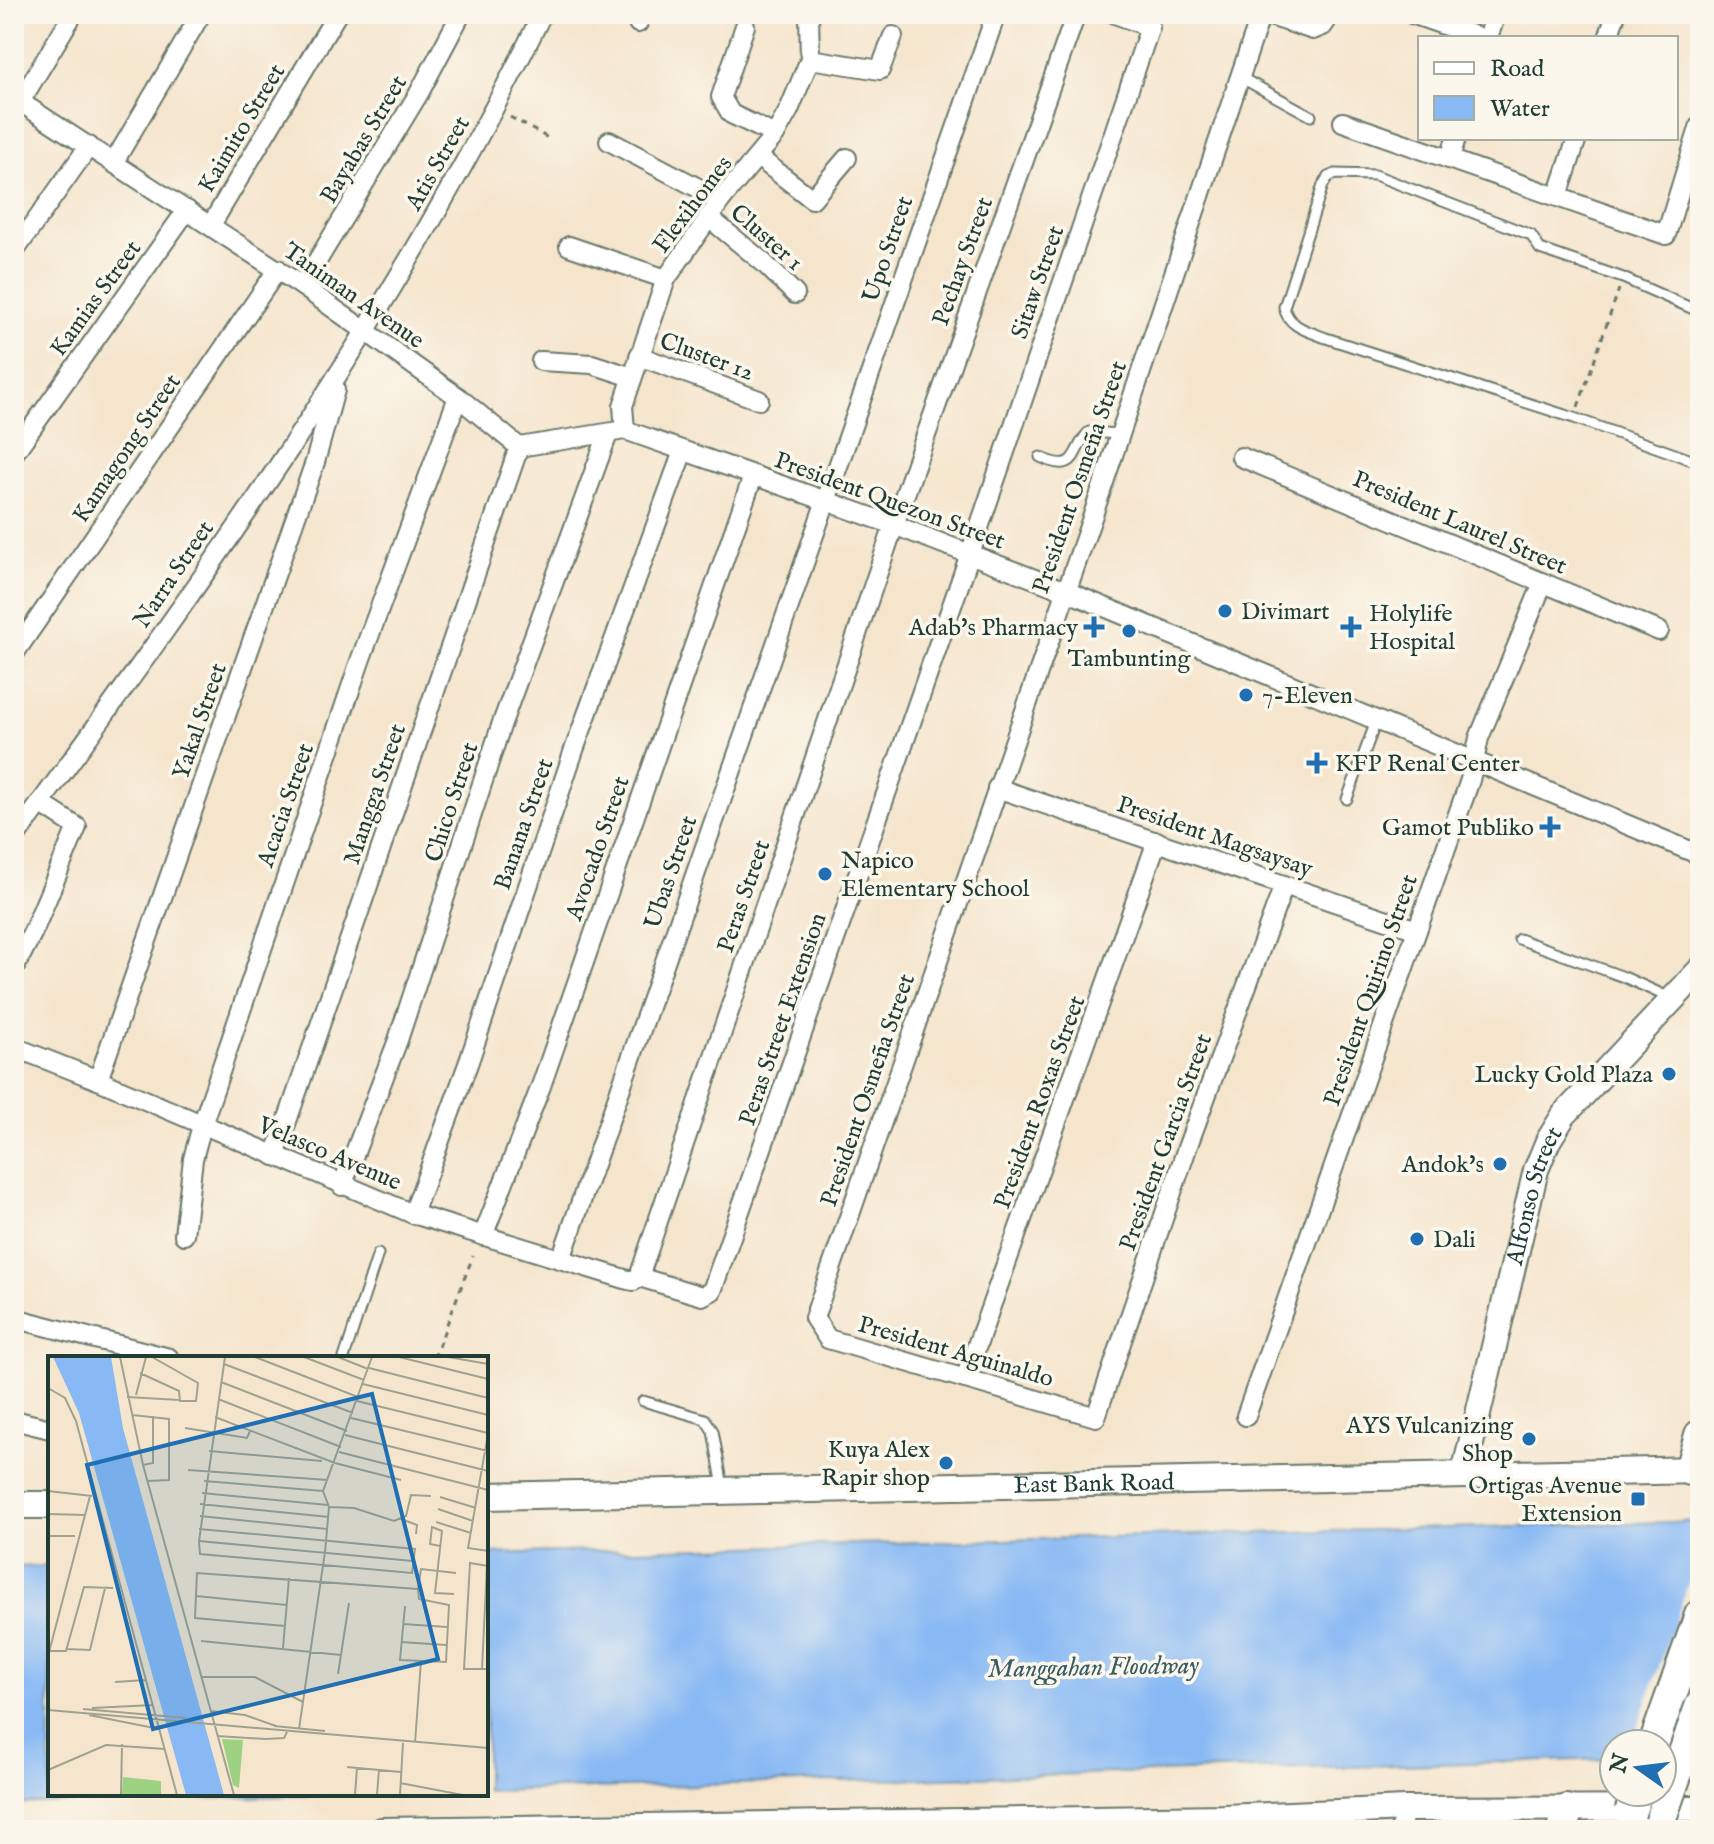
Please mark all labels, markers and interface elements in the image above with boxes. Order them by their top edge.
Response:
legend [1418,36,1678,140]
text: Road [1490,54,1544,85]
street label: Kaimito Street [192,59,293,199]
street label: Bayabas Street [314,70,415,210]
text: Water [1490,94,1550,125]
street label: Atis Street [398,111,478,217]
street label: Flexihomes [646,150,740,260]
street label: Upo Street [856,192,921,307]
street label: Pechay Street [926,193,1001,330]
street label: Cluster 1 [723,198,809,278]
street label: Sitaw Street [1005,222,1072,343]
street label: Kamias Street [44,235,149,363]
street label: Taniman Avenue [276,236,430,356]
street label: Cluster 12 [655,326,758,389]
street label: President Osmeña Street [1026,357,1135,598]
street label: Kamagong Street [66,368,188,529]
street label: President Quezon Street [770,445,1009,558]
street label: President Laurel Street [1348,464,1571,583]
street label: Narra Street [127,515,222,635]
place label: Divimart [1241,597,1330,628]
place label: Holylife Hospital [1369,599,1455,658]
marker: Divimart [1216,602,1234,620]
place label: Adab's Pharmacy [908,613,1078,644]
marker: Holylife Hospital [1340,616,1362,638]
marker: Adab's Pharmacy [1085,618,1103,636]
marker: Tambunting [1120,622,1138,640]
place label: Tambunting [1068,644,1191,675]
street label: Yakal Street [166,659,235,784]
place label: 7-Eleven [1262,681,1353,712]
marker: 7-Eleven [1237,686,1255,704]
street label: Mangga Street [337,720,414,869]
street label: Chico Street [418,739,486,866]
street label: Acacia Street [250,740,322,872]
place label: KFP Renal Center [1335,749,1520,780]
marker: KFP Renal Center [1306,752,1328,774]
street label: Banana Street [487,754,561,895]
street label: Avocado Street [559,772,638,926]
street label: President Magsaysay [1112,789,1317,886]
street label: Ubas Street [638,812,705,933]
place label: Gamot Publiko [1382,813,1534,844]
marker: Gamot Publiko [1541,818,1559,836]
street label: Peras Street [711,836,778,957]
place label: Napico Elementary School [841,846,1030,905]
marker: Napico Elementary School [816,865,834,883]
street label: President Quirino Street [1317,871,1426,1110]
street label: Peras Street Extension [732,909,834,1130]
street label: President Osmeña Street [814,970,923,1211]
street label: President Roxas Street [987,992,1093,1213]
street label: President Garcia Street [1113,1030,1220,1255]
place label: Lucky Gold Plaza [1475,1060,1654,1091]
marker: Lucky Gold Plaza [1660,1065,1678,1083]
street label: Velasco Avenue [252,1110,406,1198]
street label: Alfonso Street [1500,1121,1570,1269]
place label: Andok's [1401,1150,1484,1181]
marker: Andok's [1491,1155,1509,1173]
place label: Dali [1433,1225,1476,1256]
marker: Dali [1408,1230,1426,1248]
street label: President Aguinaldo [854,1310,1057,1395]
inset map [48,1356,488,1796]
place label: AYS Vulcanizing Shop [1345,1411,1514,1470]
marker: AYS Vulcanizing Shop [1520,1430,1538,1448]
place label: Kuya Alex Rapir shop [821,1435,930,1494]
marker: Kuya Alex Rapir shop [937,1454,955,1472]
street label: East Bank Road [1013,1467,1175,1502]
place label: Ortigas Avenue Extension [1468,1471,1622,1530]
marker: Ortigas Avenue Extension [1629,1490,1647,1508]
water label: Manggahan Floodway [987,1649,1199,1687]
north arrow [1598,1728,1678,1808]
text: N [1604,1751,1636,1777]

